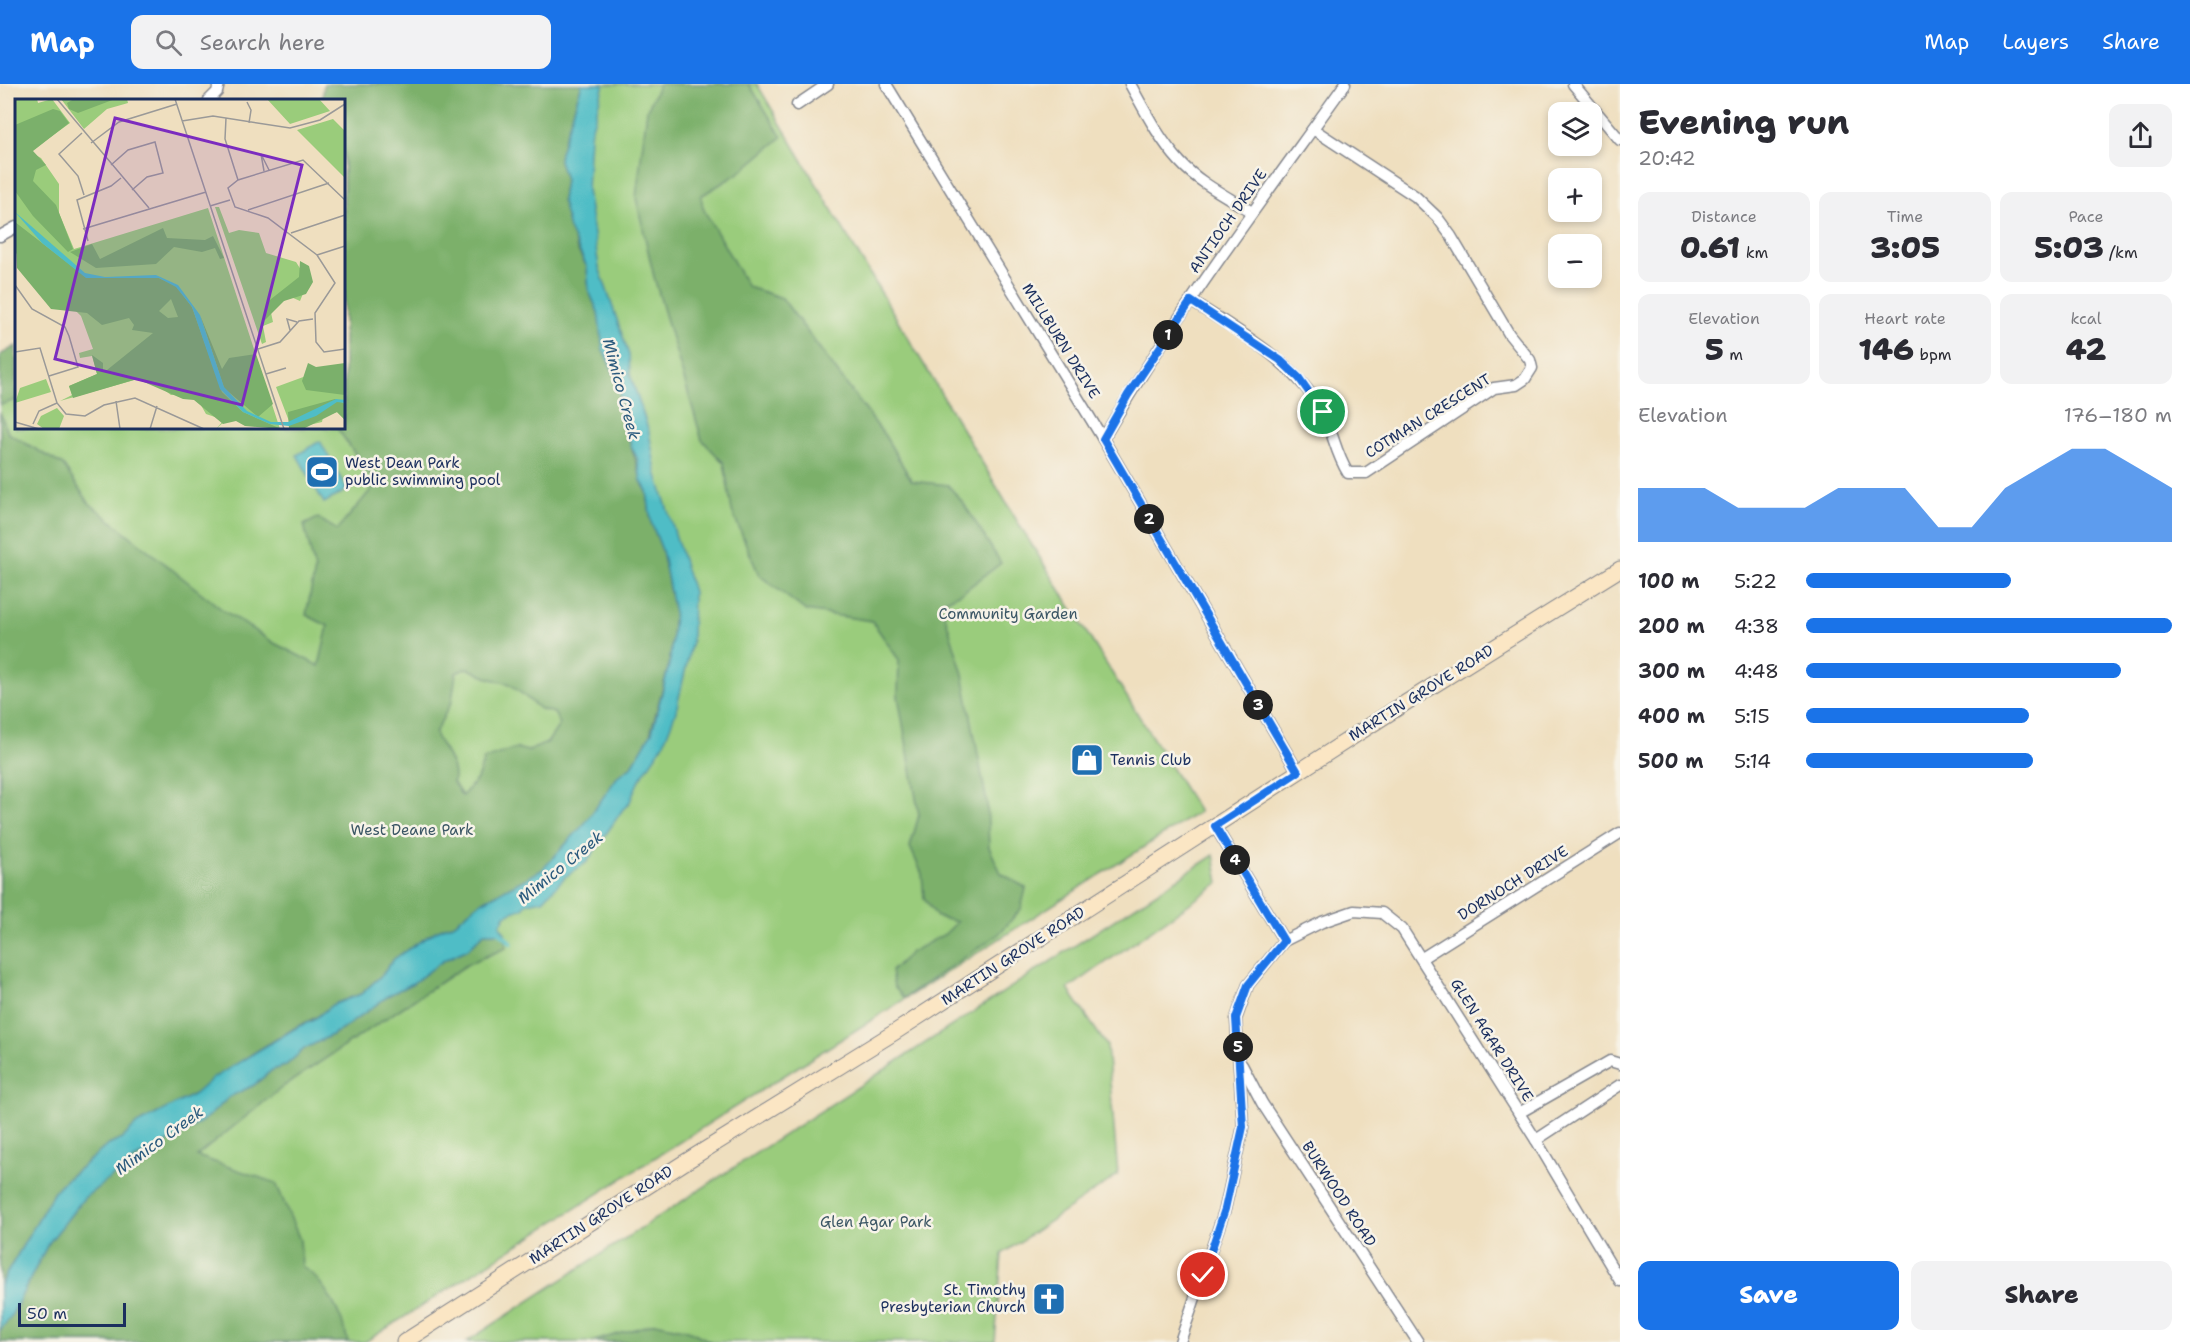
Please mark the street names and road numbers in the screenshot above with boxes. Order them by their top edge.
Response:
street label: ANTIOCH DRIVE [1185,165,1271,277]
street label: MILLBURN DRIVE [1017,280,1105,402]
street label: COTMAN CRESCENT [1361,369,1495,463]
street label: MARTIN GROVE ROAD [1345,640,1497,746]
street label: DORNOCH DRIVE [1454,841,1572,925]
street label: MARTIN GROVE ROAD [937,902,1089,1010]
street label: GLEN AGAR DRIVE [1446,975,1538,1105]
street label: BURWOOD ROAD [1297,1137,1381,1251]
street label: MARTIN GROVE ROAD [525,1161,677,1269]

